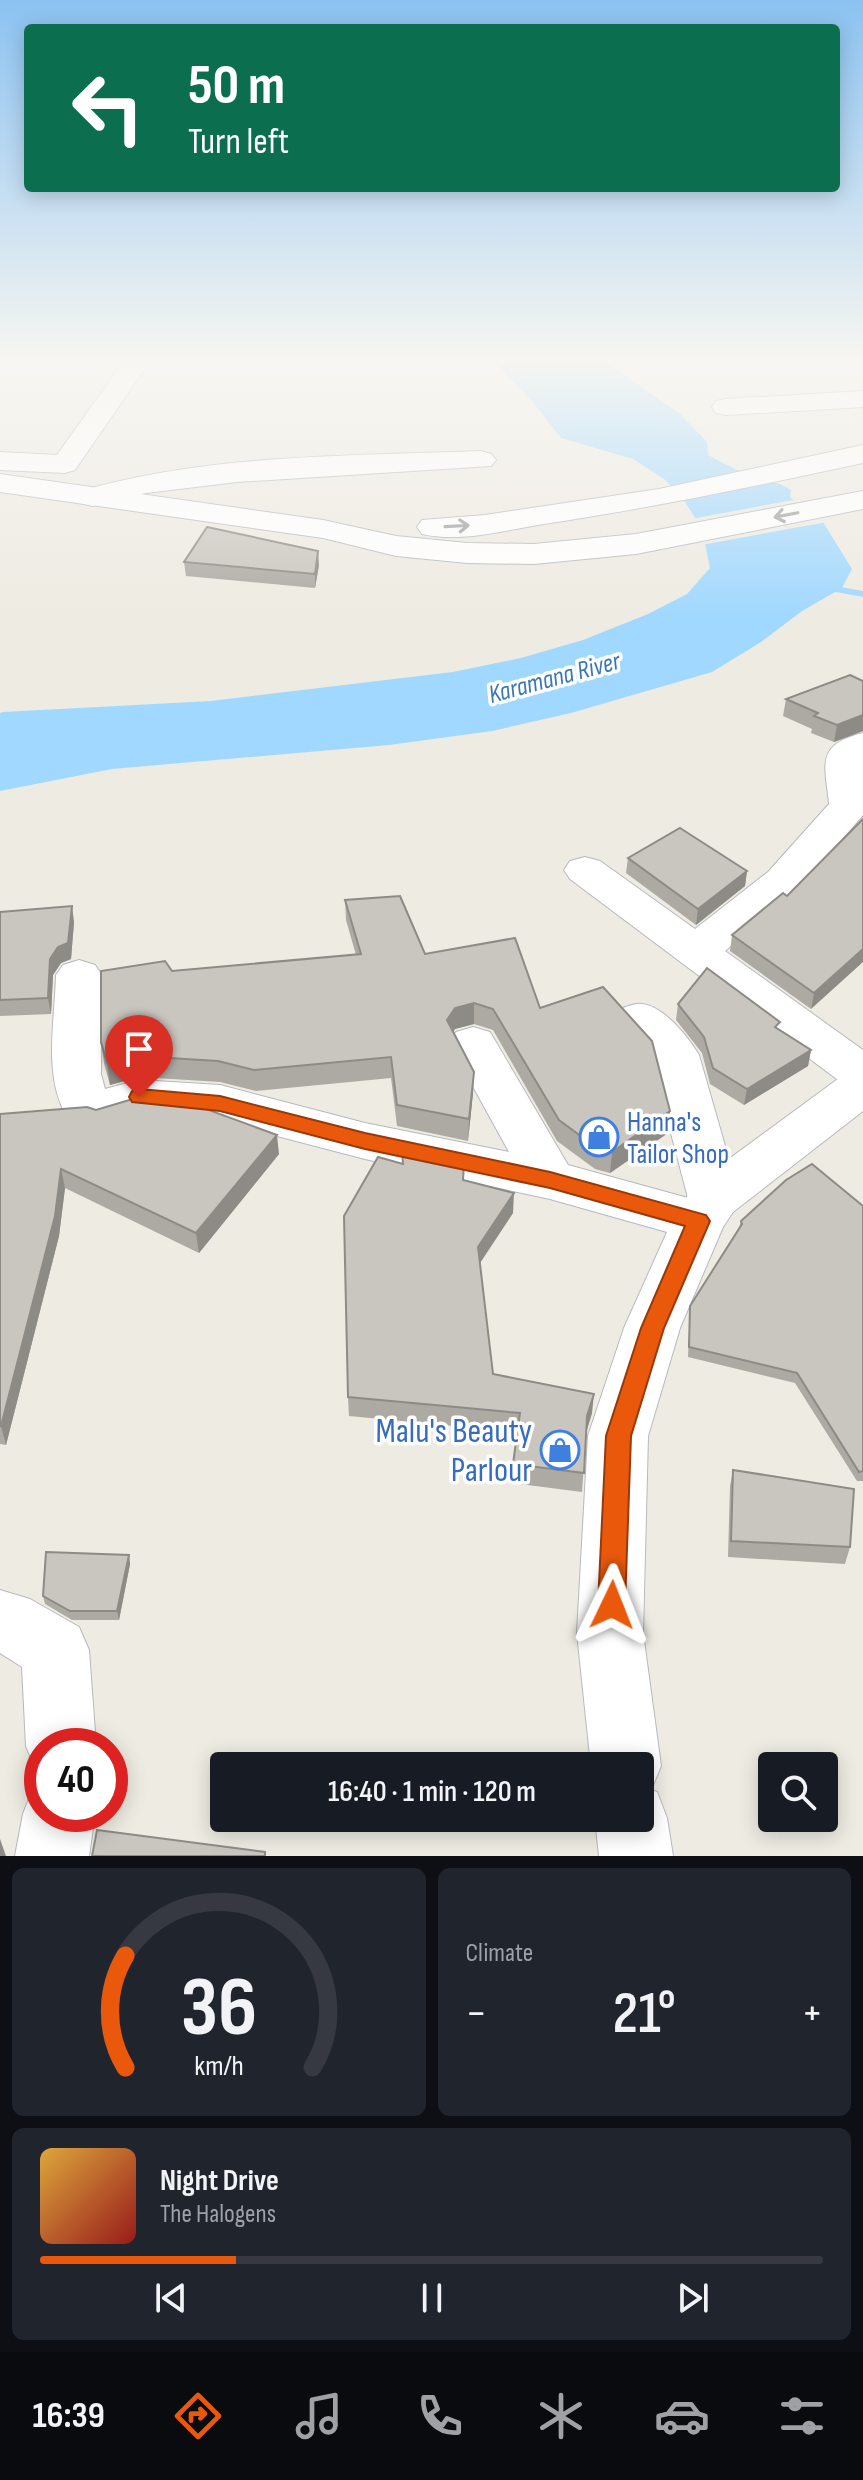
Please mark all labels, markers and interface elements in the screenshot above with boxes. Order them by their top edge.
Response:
text: 50 m [188,53,285,120]
icon: left [56,56,160,160]
text: Turn left [188,121,289,164]
one-way arrow [774,508,800,523]
one-way arrow [443,518,470,533]
water label: Karamana River [485,646,625,711]
pin [105,1015,173,1097]
icon: arrive [117,1027,161,1071]
place label: Hanna's Tailor Shop [627,1106,729,1171]
shop icon: Hanna's Tailor Shop [578,1116,620,1158]
place label: Malu's Beauty Parlour [376,1411,532,1491]
shop icon: Malu's Beauty Parlour [539,1429,581,1471]
position arrow [570,1563,654,1647]
speed limit sign: 40 [24,1728,128,1832]
map controls [758,1752,838,1832]
button: search [758,1752,838,1832]
text: 16:40 · 1 min · 120 m [328,1774,536,1810]
text: Climate [466,1938,533,1969]
text: 36 [181,1959,257,2059]
text: 21° [613,1978,676,2050]
text: − [466,1987,487,2040]
text: + [801,1987,823,2040]
text: km/h [194,2049,243,2084]
text: Night Drive [160,2163,279,2199]
text: The Halogens [160,2199,276,2230]
icon: previous [149,2276,193,2320]
icon: pause [410,2276,454,2320]
icon: next [671,2276,715,2320]
icon: directions [170,2388,226,2444]
icon: music [291,2388,347,2444]
icon: phone [412,2388,468,2444]
icon: climate [533,2388,589,2444]
icon: car [654,2388,710,2444]
icon: filters [774,2388,830,2444]
text: 16:39 [32,2395,105,2438]

